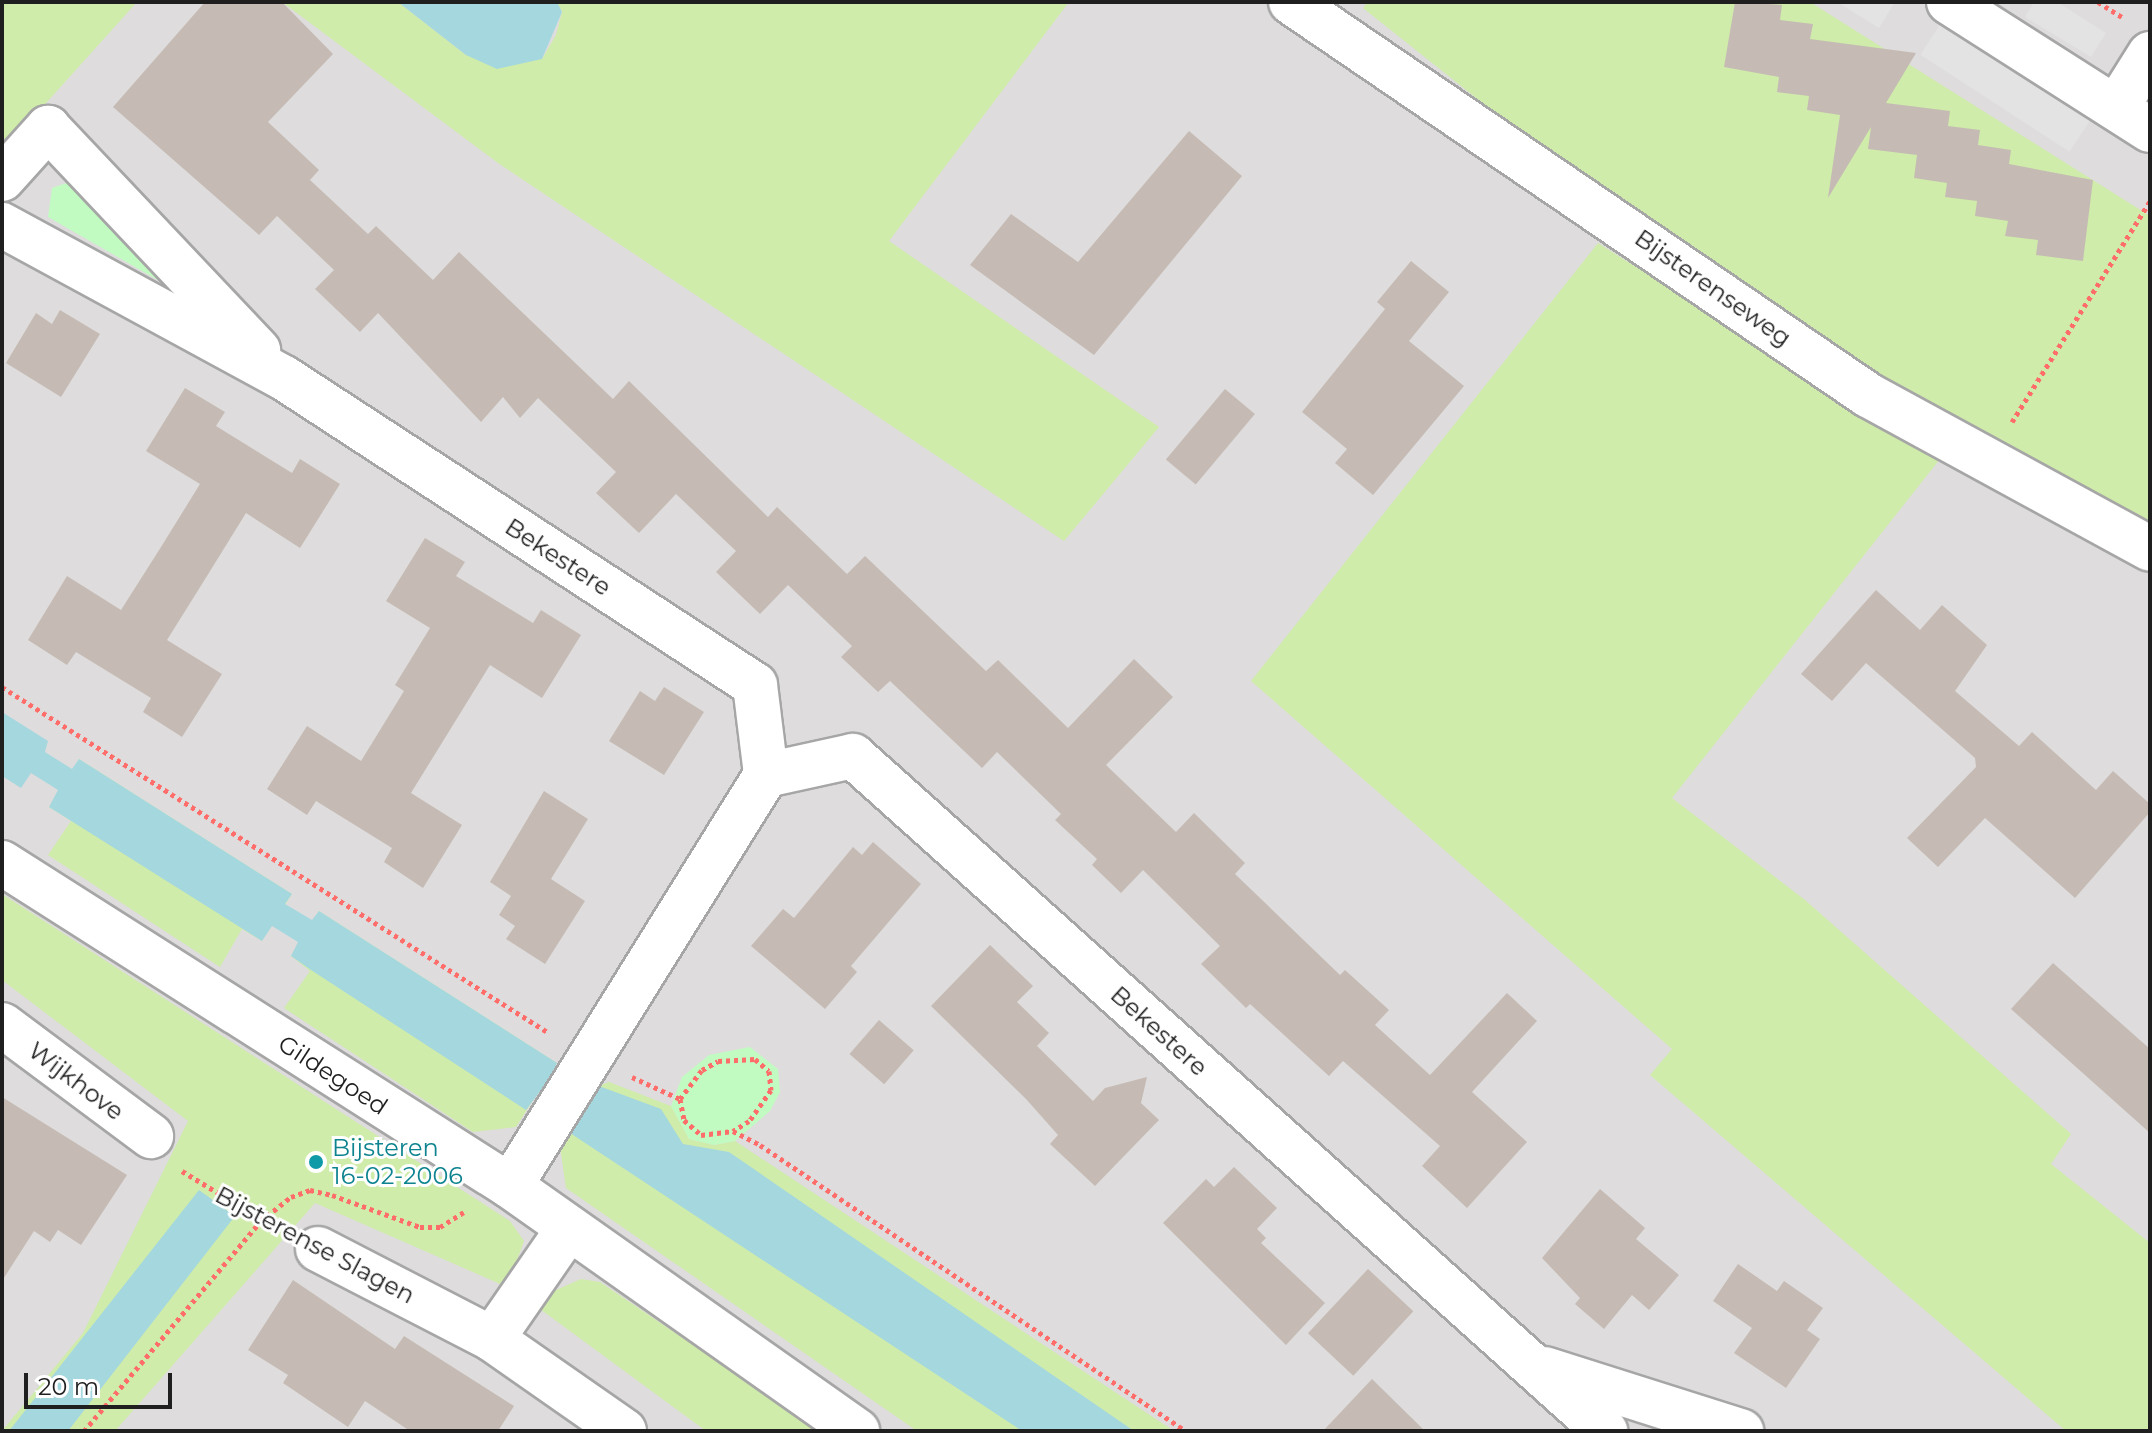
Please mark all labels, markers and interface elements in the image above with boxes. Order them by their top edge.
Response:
street label: Bijsterenseweg [1629,223,1797,353]
street label: Bekestere [500,512,616,602]
street label: Bekestere [1105,980,1213,1082]
street label: Gildegoed [273,1029,393,1121]
street label: Wijkhove [23,1036,129,1126]
place label: Bijsteren 16-02-2006 [332,1134,463,1190]
marker: Bijsteren 16-02-2006 [307,1153,325,1171]
street label: Bijsterense Slagen [210,1180,420,1310]
scale bar [28,1357,176,1407]
text: 20 m [38,1372,99,1401]

